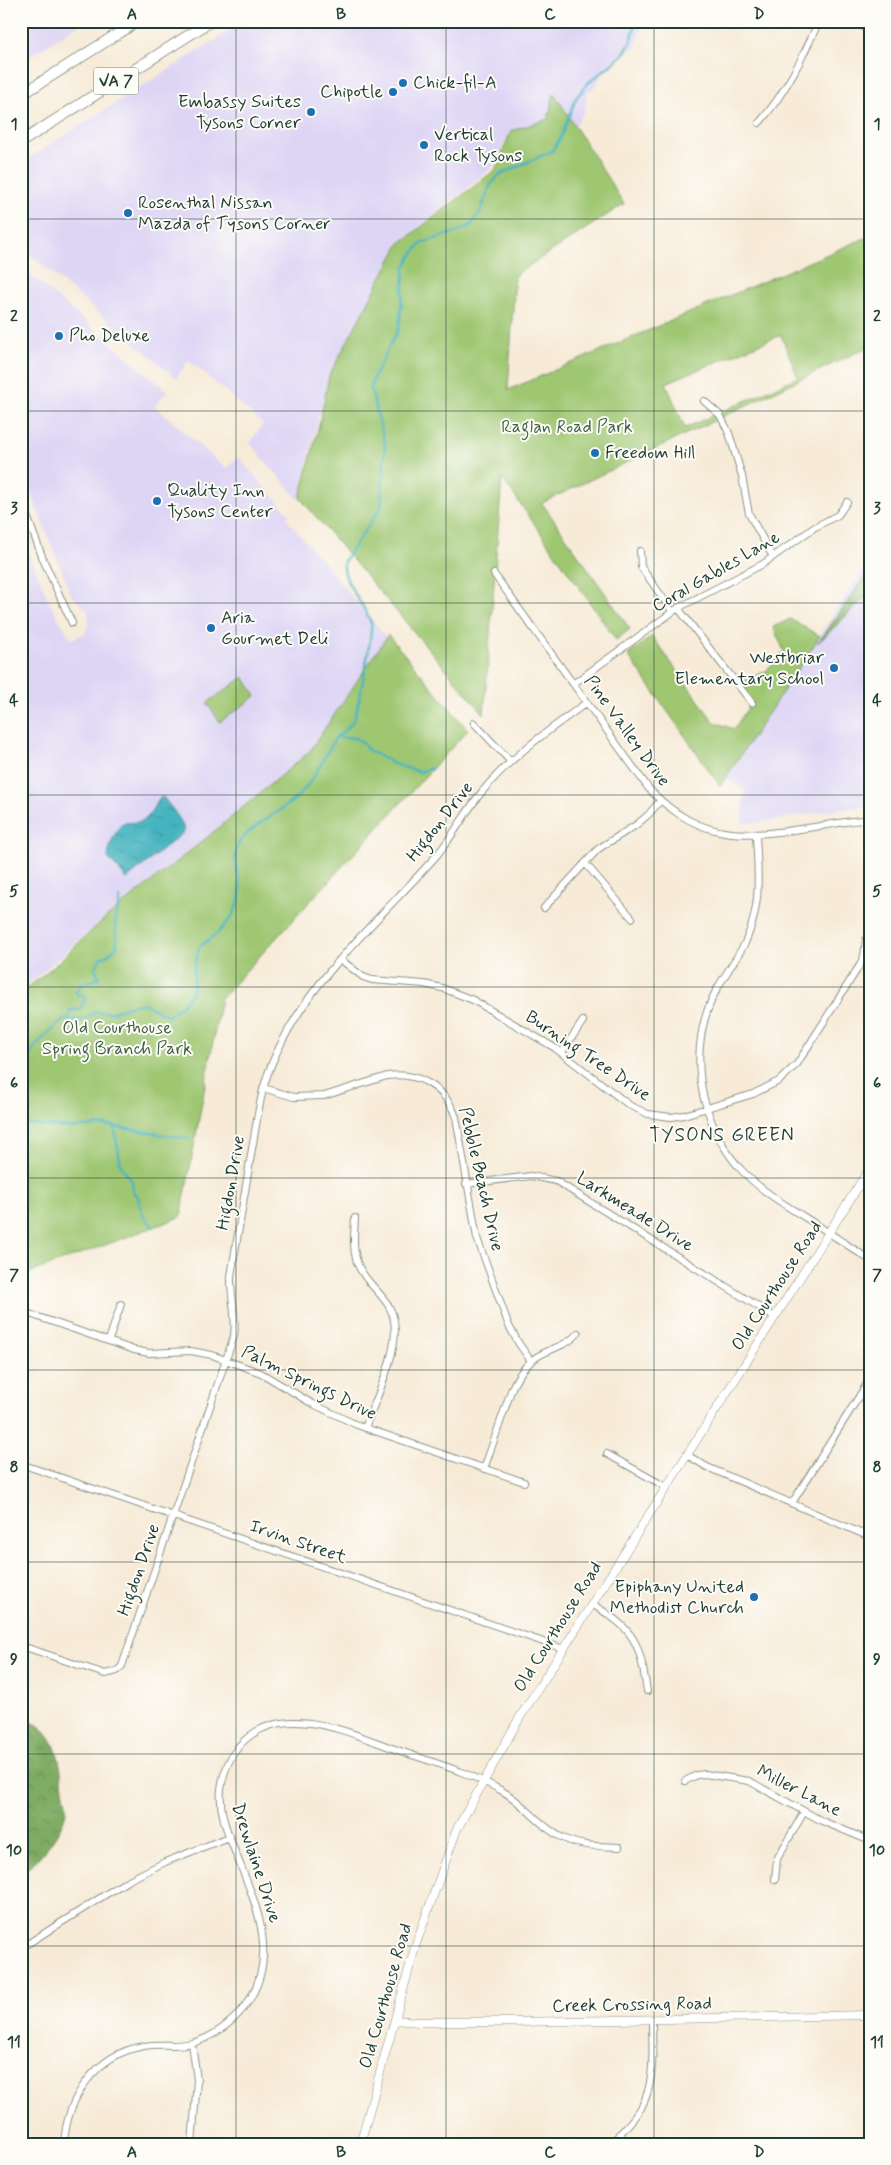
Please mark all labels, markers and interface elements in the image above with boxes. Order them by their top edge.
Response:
text: A [127,4,137,25]
text: B [336,4,346,25]
text: C [544,4,556,25]
text: D [753,4,765,25]
road number: VA 7 [94,68,138,94]
place label: Chick-fil-A [413,71,497,95]
marker: Chick-fil-A [397,77,409,89]
place label: Chipotle [320,80,383,104]
marker: Chipotle [387,86,399,98]
place label: Embassy Suites Tysons Corner [178,90,302,135]
marker: Embassy Suites Tysons Corner [305,106,317,118]
text: 1 [10,114,18,135]
text: 1 [873,114,881,135]
place label: Vertical Rock Tysons [434,123,522,168]
marker: Vertical Rock Tysons [418,139,430,151]
place label: Rosenthal Nissan Mazda of Tysons Corner [138,191,331,236]
marker: Rosenthal Nissan Mazda of Tysons Corner [122,207,134,219]
text: 2 [10,306,18,327]
text: 2 [873,306,881,327]
place label: Pho Deluxe [69,324,150,348]
marker: Pho Deluxe [53,330,65,342]
park label: Raglan Road Park [501,415,633,441]
place label: Freedom Hill [605,441,695,465]
marker: Freedom Hill [589,447,601,459]
place label: Quality Inn Tysons Center [167,479,273,524]
marker: Quality Inn Tysons Center [151,495,163,507]
text: 3 [10,498,18,519]
text: 3 [873,498,881,519]
street label: Coral Gables Lane [648,526,784,618]
place label: Aria Gourmet Deli [221,606,329,651]
marker: Aria Gourmet Deli [205,622,217,634]
place label: Westbriar Elementary School [674,646,825,691]
marker: Westbriar Elementary School [828,662,840,674]
street label: Pine Valley Drive [578,670,676,792]
text: 4 [9,690,19,711]
text: 4 [872,690,882,711]
street label: Higdon Drive [401,777,481,868]
text: 5 [9,881,19,902]
text: 5 [872,881,882,902]
street label: Burning Tree Drive [519,1005,656,1109]
park label: Old Courthouse Spring Branch Park [42,1016,192,1063]
text: 6 [10,1073,18,1094]
text: 6 [873,1073,881,1094]
street label: Pebble Beach Drive [453,1105,509,1253]
district label: TYSONS GREEN [649,1123,795,1148]
street label: Higdon Drive [211,1134,253,1233]
street label: Larkmeade Drive [572,1166,698,1258]
street label: Old Courthouse Road [726,1216,828,1356]
text: 7 [9,1265,19,1286]
text: 7 [872,1265,882,1286]
street label: Palm Springs Drive [237,1340,381,1428]
text: 8 [9,1457,19,1478]
text: 8 [872,1457,882,1478]
street label: Irvin Street [247,1514,350,1570]
street label: Higdon Drive [112,1521,168,1620]
street label: Old Courthouse Road [508,1557,608,1697]
place label: Epiphany United Methodist Church [610,1575,744,1620]
marker: Epiphany United Methodist Church [748,1591,760,1603]
text: 9 [10,1649,18,1670]
text: 9 [873,1649,881,1670]
street label: Miller Lane [753,1759,846,1823]
street label: Drewlaine Drive [225,1800,287,1926]
text: 10 [6,1840,22,1861]
text: 10 [869,1840,885,1861]
street label: Old Courthouse Road [354,1921,418,2071]
street label: Creek Crossing Road [552,1992,712,2018]
text: 11 [7,2032,21,2053]
text: 11 [870,2032,884,2053]
text: A [127,2142,137,2163]
text: B [336,2142,346,2163]
text: C [544,2142,556,2163]
text: D [753,2142,765,2163]

